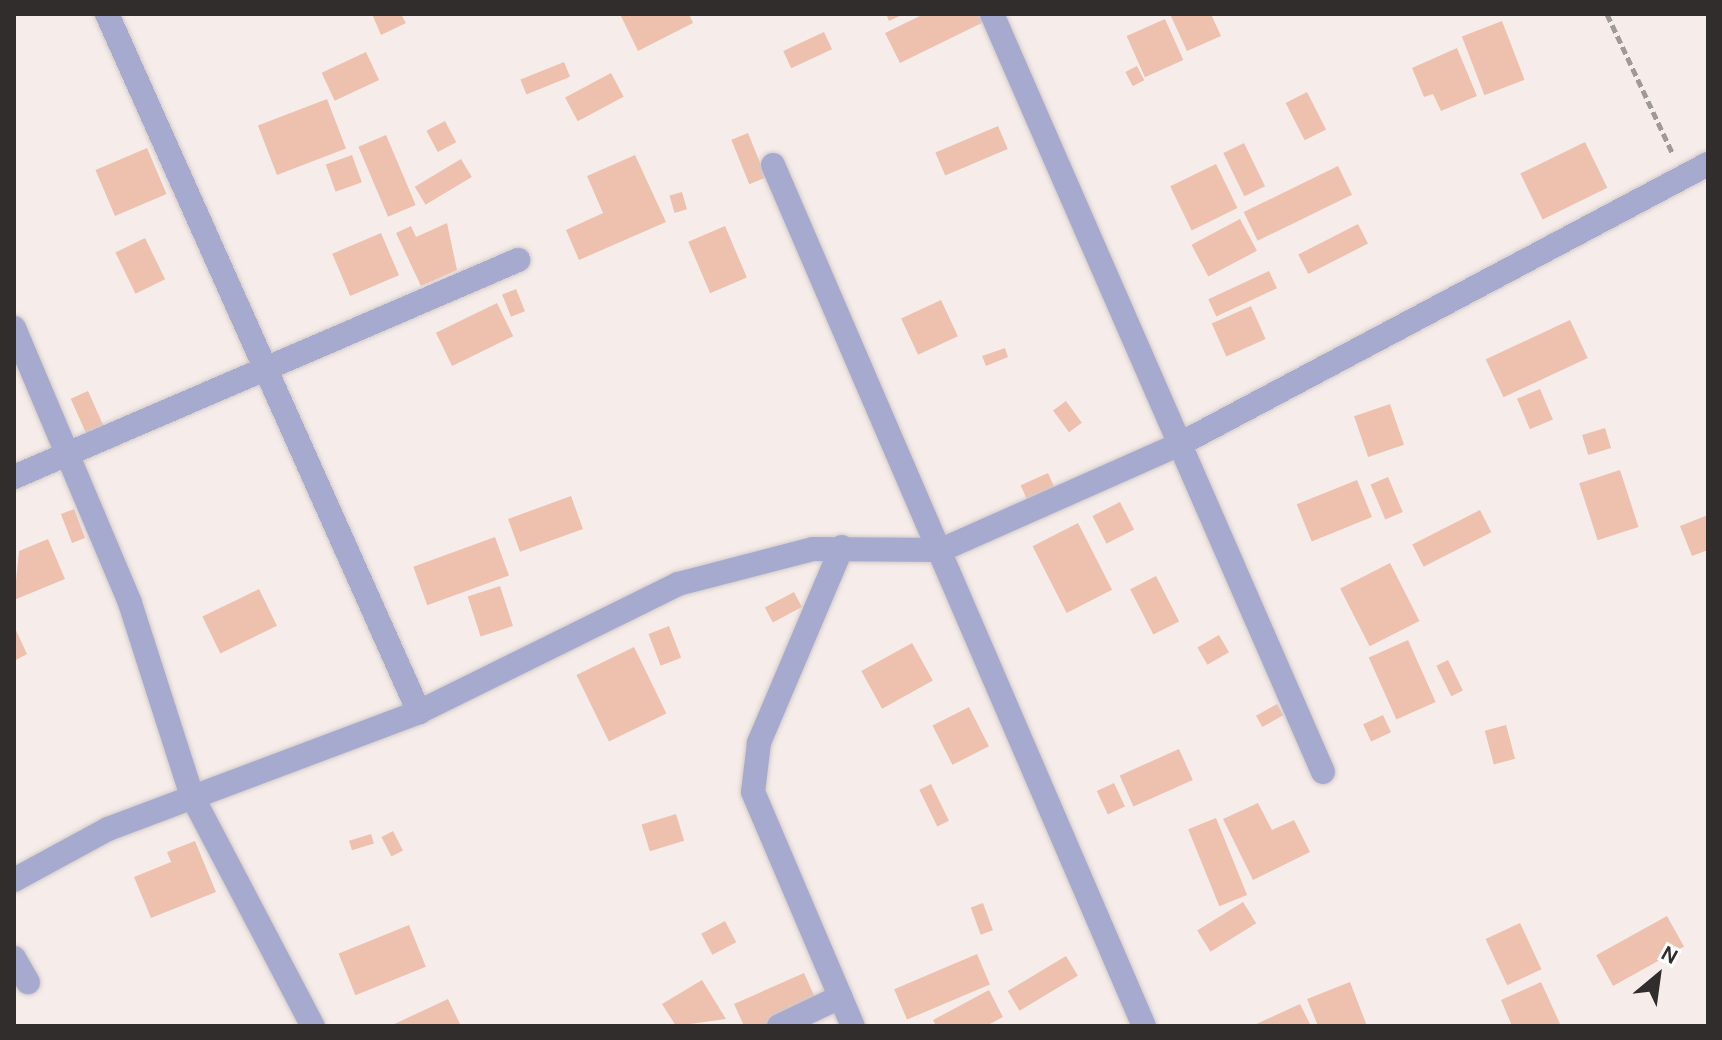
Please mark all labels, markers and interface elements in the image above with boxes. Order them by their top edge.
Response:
north arrow [1618,936,1698,1016]
text: N [1656,940,1683,970]

